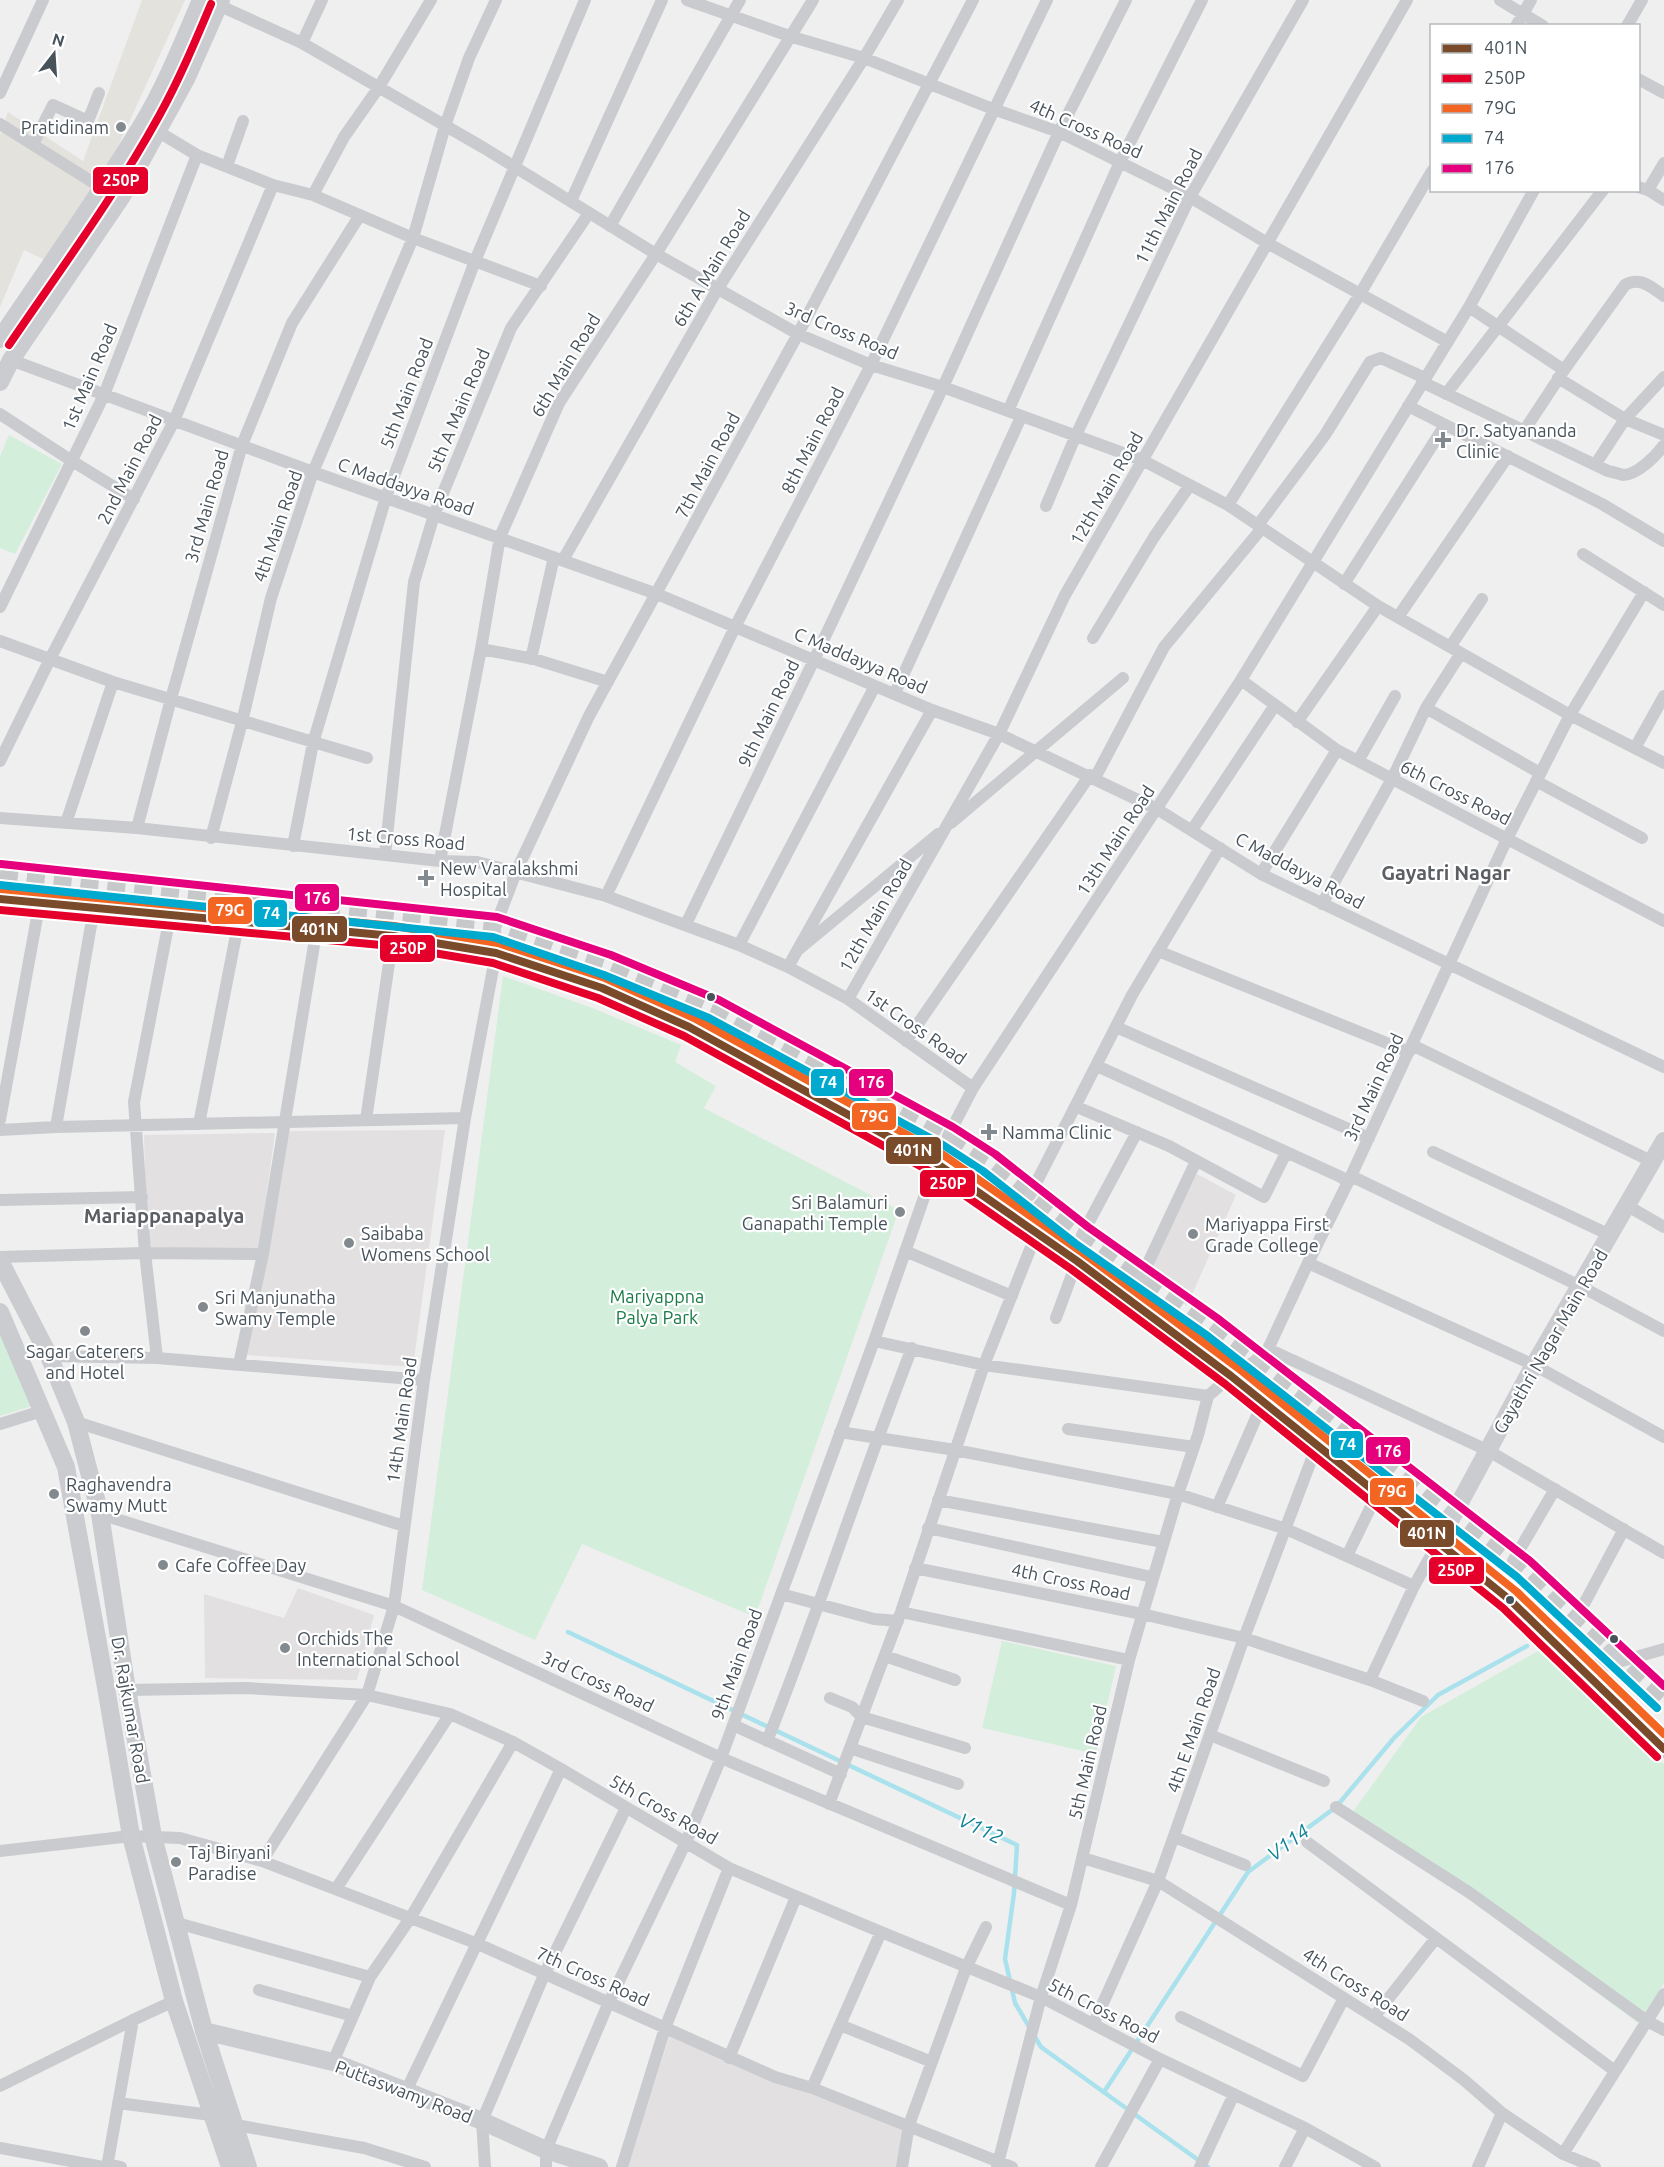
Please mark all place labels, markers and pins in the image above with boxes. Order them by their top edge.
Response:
place label: Pratidinam [21,117,109,137]
marker: Pratidinam [114,120,128,134]
place label: Dr. Satyananda Clinic [1456,420,1577,461]
marker: Dr. Satyananda Clinic [1434,431,1452,449]
place label: New Varalakshmi Hospital [440,858,578,899]
marker: New Varalakshmi Hospital [417,869,435,887]
unlabelled marker [705,991,717,1003]
place label: Namma Clinic [1002,1122,1112,1142]
marker: Namma Clinic [980,1123,998,1141]
place label: Sri Balamuri Ganapathi Temple [742,1192,888,1233]
marker: Sri Balamuri Ganapathi Temple [893,1205,907,1219]
place label: Mariyappa First Grade College [1205,1214,1329,1255]
place label: Saibaba Womens School [361,1223,490,1264]
marker: Mariyappa First Grade College [1186,1227,1200,1241]
marker: Saibaba Womens School [342,1236,356,1250]
place label: Sri Manjunatha Swamy Temple [215,1287,336,1328]
marker: Sri Manjunatha Swamy Temple [196,1300,210,1314]
marker: Sagar Caterers and Hotel [78,1324,92,1338]
place label: Sagar Caterers and Hotel [26,1341,144,1382]
place label: Raghavendra Swamy Mutt [66,1474,172,1515]
marker: Raghavendra Swamy Mutt [47,1487,61,1501]
place label: Cafe Coffee Day [175,1555,306,1575]
marker: Cafe Coffee Day [156,1558,170,1572]
unlabelled marker [1504,1594,1516,1606]
place label: Orchids The International School [297,1628,460,1669]
unlabelled marker [1608,1633,1620,1645]
marker: Orchids The International School [278,1641,292,1655]
place label: Taj Biryani Paradise [188,1842,271,1883]
marker: Taj Biryani Paradise [169,1855,183,1869]

